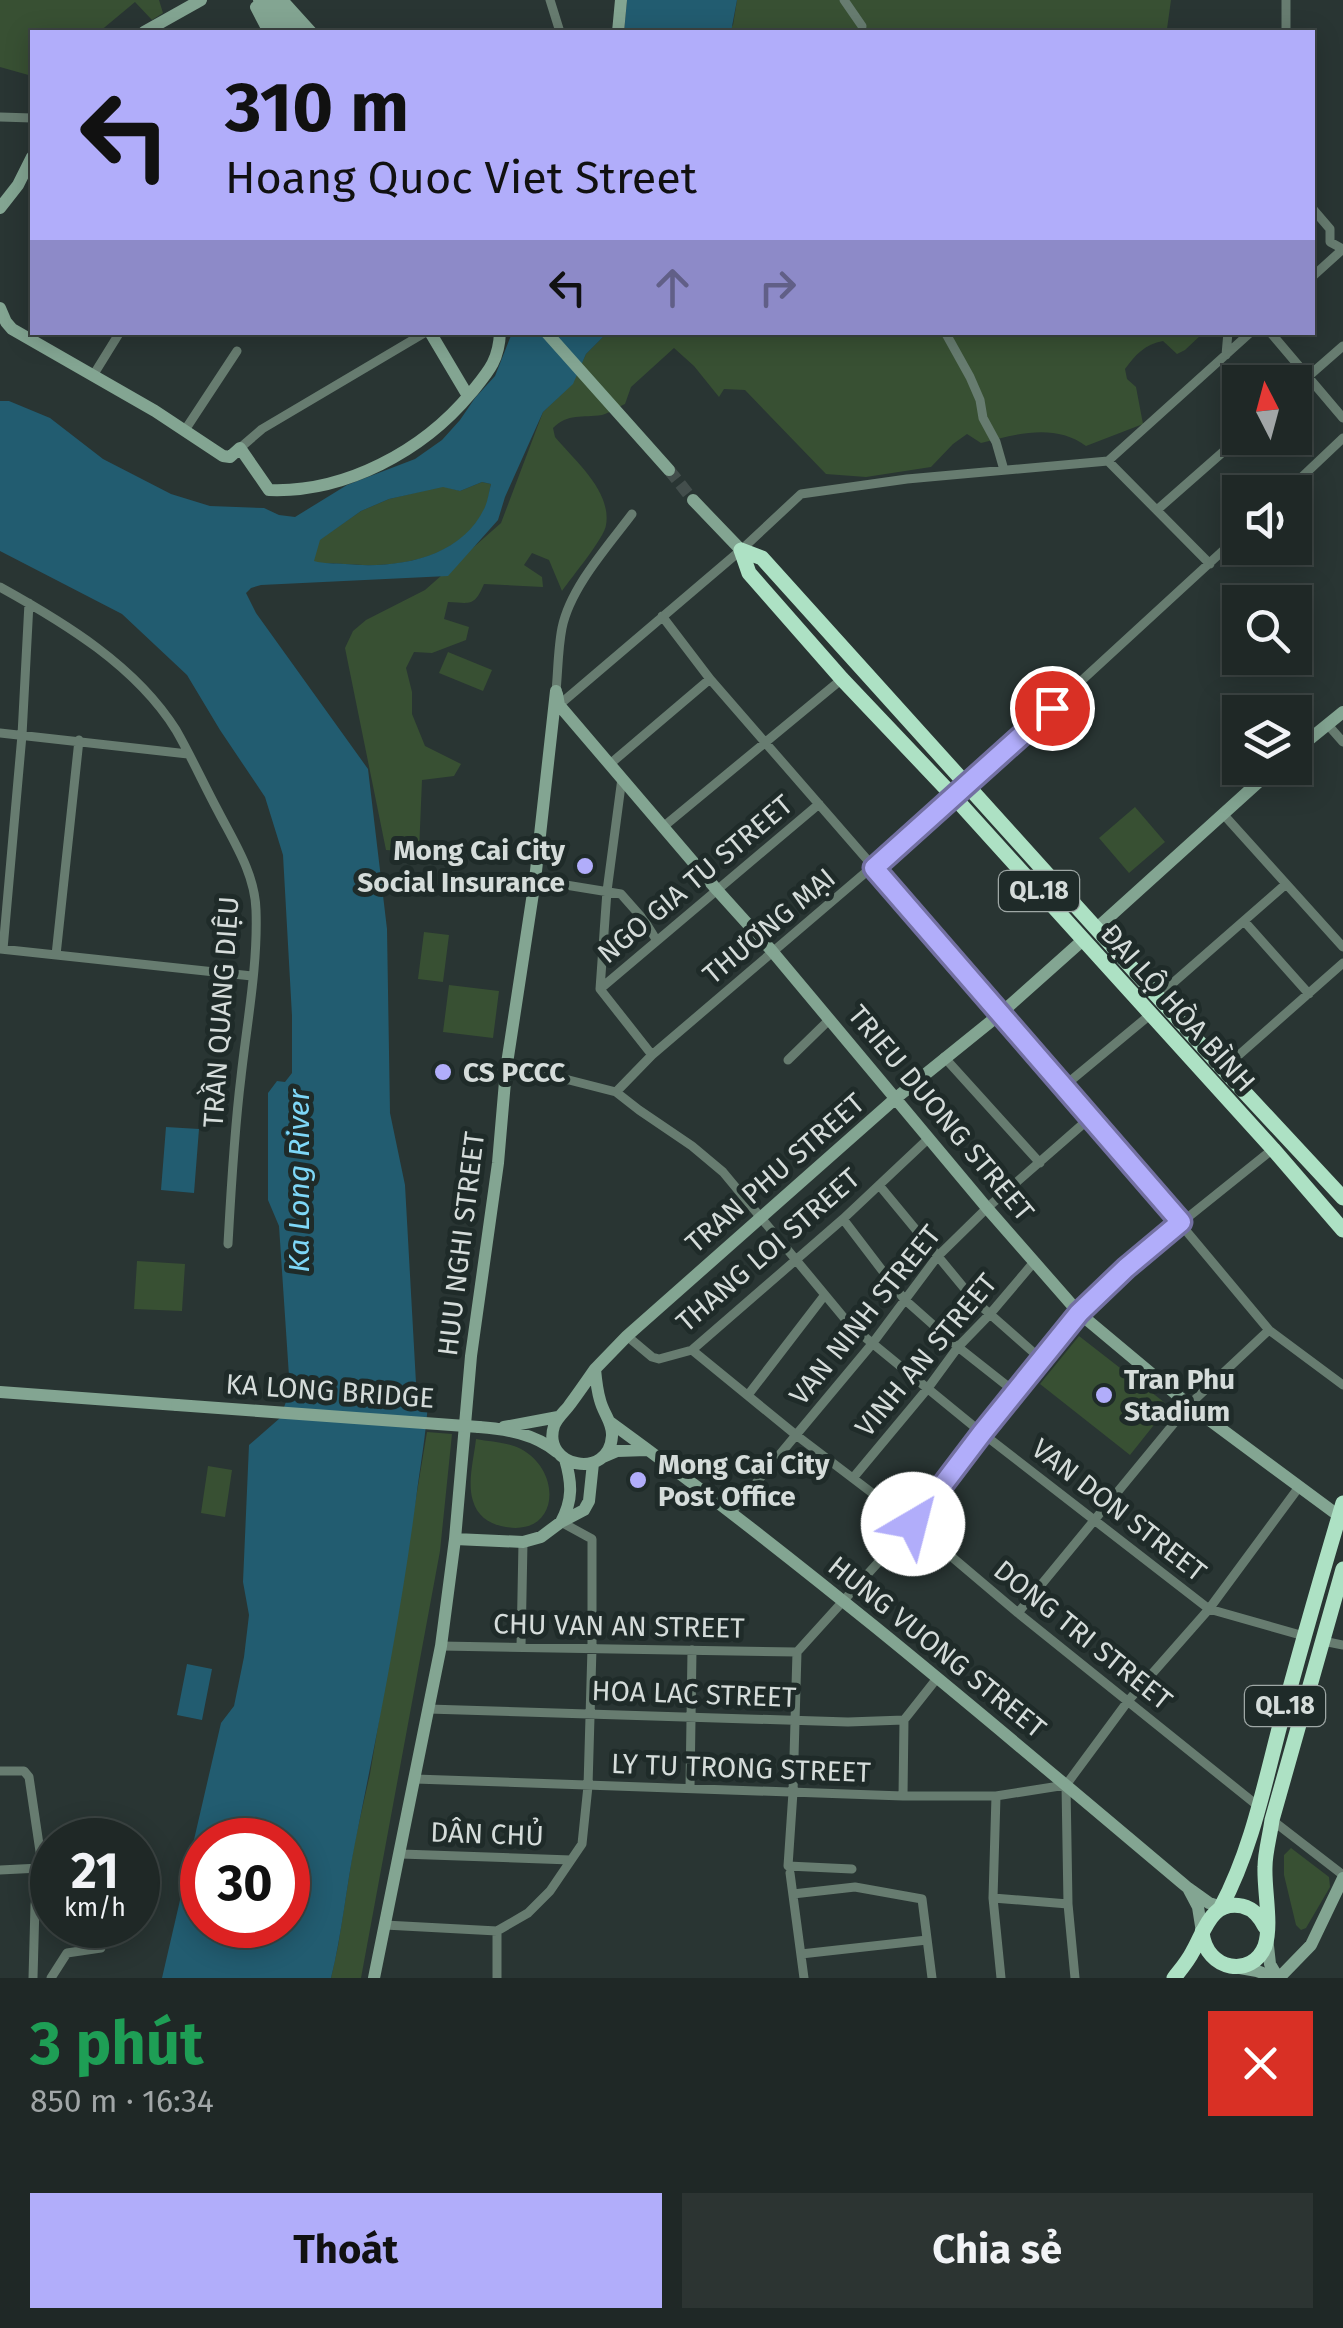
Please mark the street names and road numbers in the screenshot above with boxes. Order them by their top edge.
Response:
street label: NGO GIA TU STREET [591,788,799,970]
street label: THƯƠNG MẠI [696,861,842,991]
road number: QL.18 [999,871,1079,911]
street label: TRẦN QUANG DIỆU [193,895,246,1129]
street label: ĐẠI LỘ HÒA BÌNH [1094,917,1262,1099]
street label: TRIEU DUONG STREET [841,998,1041,1228]
street label: TRAN PHU STREET [679,1086,871,1260]
street label: HUU NGHI STREET [431,1130,491,1358]
street label: THANG LOI STREET [670,1161,867,1339]
street label: VAN NINH STREET [783,1218,948,1411]
street label: VINH AN STREET [848,1266,1004,1443]
street label: KA LONG BRIDGE [225,1367,435,1415]
street label: VAN DON STREET [1025,1432,1213,1589]
street label: HUNG VUONG STREET [822,1549,1053,1745]
street label: DONG TRI STREET [987,1553,1179,1717]
street label: CHU VAN AN STREET [493,1607,746,1645]
street label: HOA LAC STREET [591,1674,797,1714]
road number: QL.18 [1245,1686,1325,1726]
street label: LY TU TRONG STREET [611,1747,872,1789]
street label: DÂN CHỦ [430,1814,544,1852]

